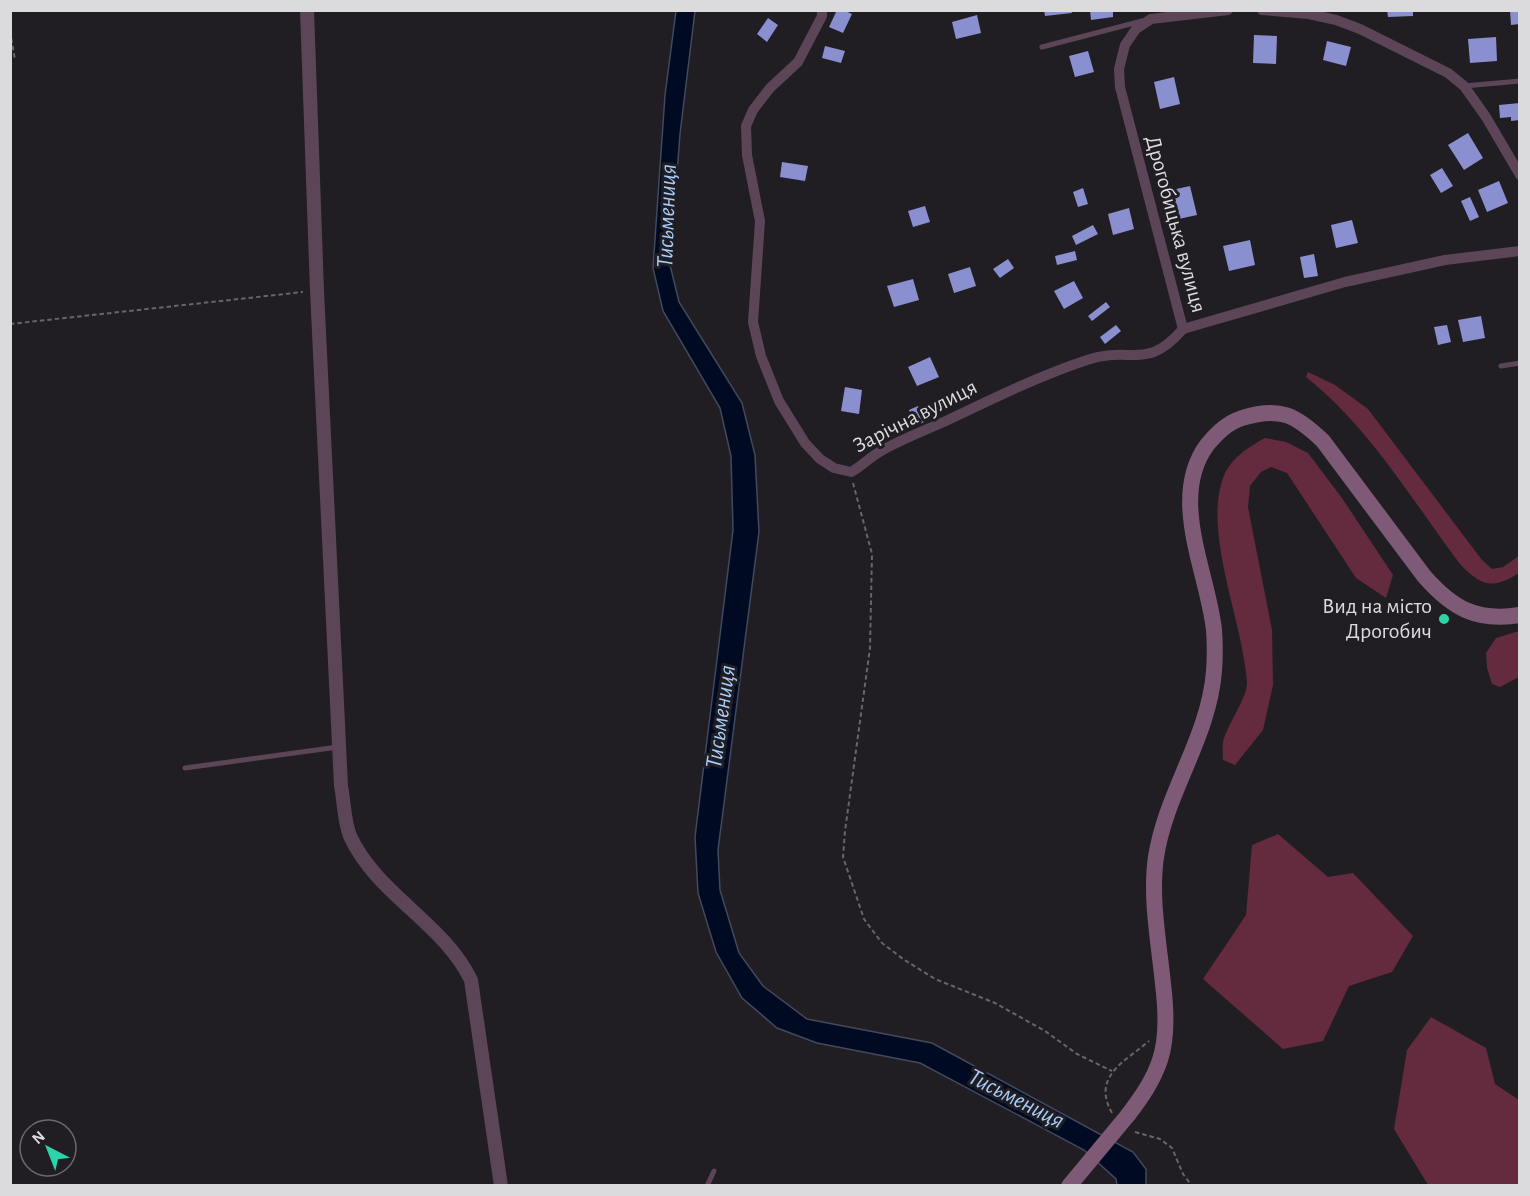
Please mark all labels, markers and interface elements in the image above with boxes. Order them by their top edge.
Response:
street label: Дрогобицька вулиця [1142,133,1210,315]
water label: Тисьмениця [653,163,681,269]
street label: Зарічна вулиця [850,375,980,457]
place label: Вид на місто Дрогобич [1322,595,1432,642]
marker: Вид на місто Дрогобич [1437,612,1451,626]
water label: Тисьмениця [702,664,740,770]
water label: Тисьмениця [964,1065,1068,1133]
north arrow [18,1118,78,1178]
text: N [29,1128,48,1147]

